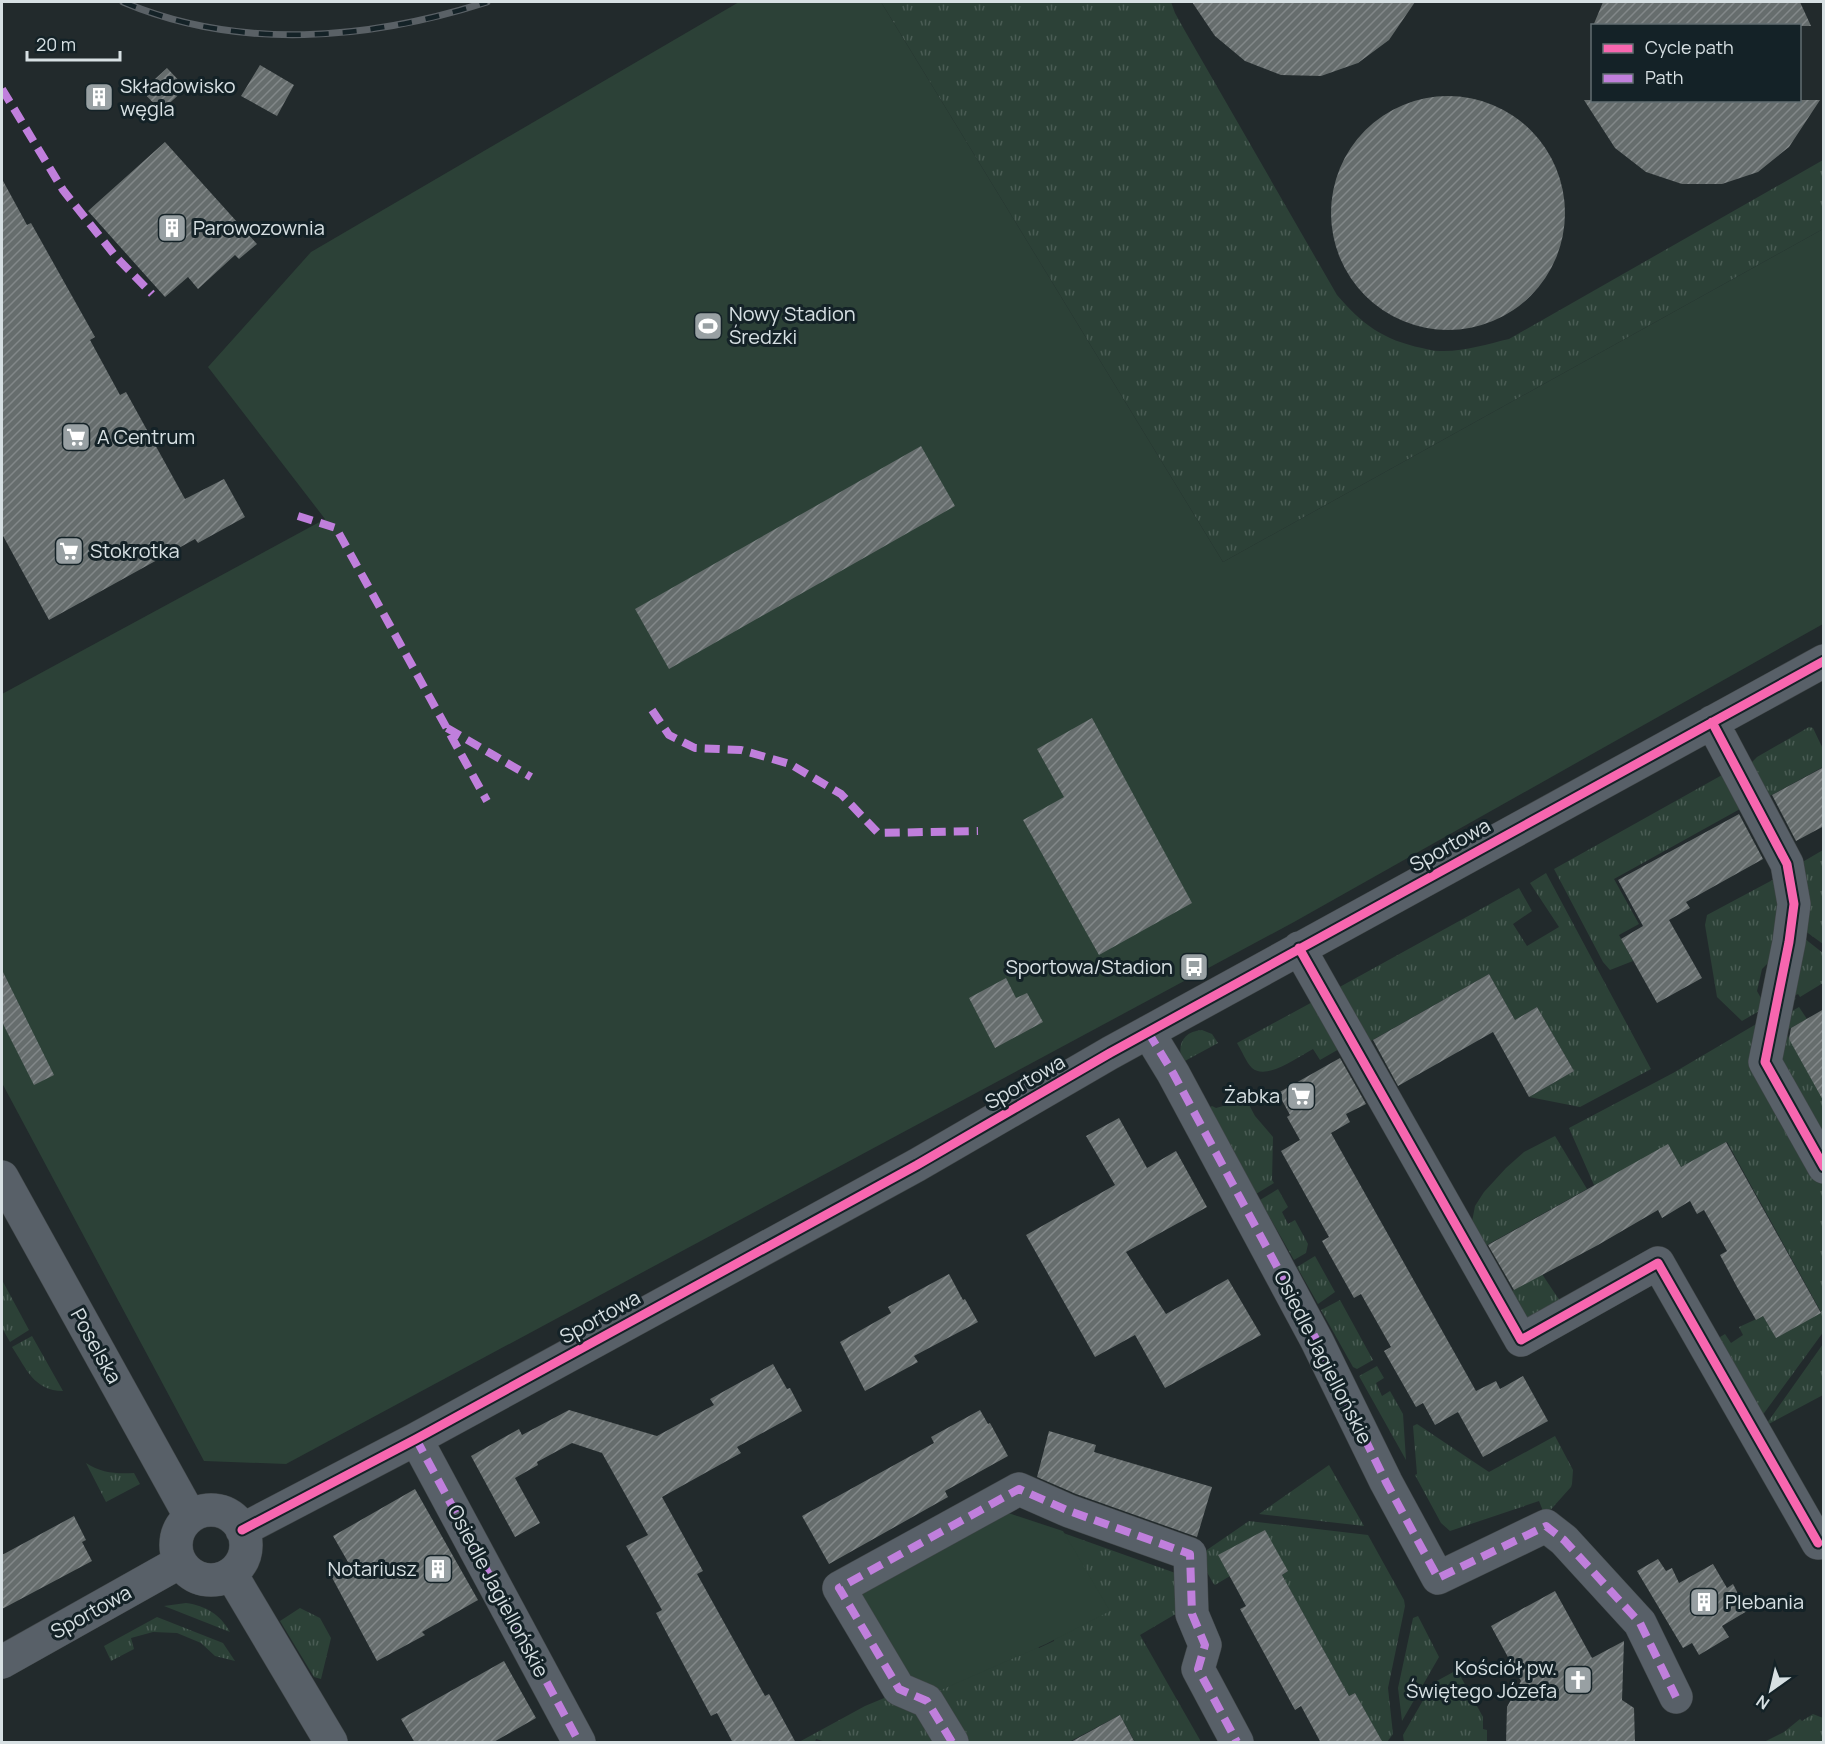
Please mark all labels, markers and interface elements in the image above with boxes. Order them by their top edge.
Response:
scale bar [27,24,120,62]
legend [1591,24,1801,102]
text: 20 m [36,32,76,56]
text: Cycle path [1645,35,1734,59]
text: Path [1645,65,1683,89]
place label: Składowisko węgla [120,72,236,122]
building icon: Składowisko węgla [83,81,115,113]
building icon: Parowozownia [156,212,188,244]
place label: Parowozownia [193,214,325,241]
place label: Nowy Stadion Średzki [729,300,856,350]
sports icon: Nowy Stadion Średzki [692,310,724,342]
supermarket icon: A Centrum [60,421,92,453]
place label: A Centrum [97,423,195,450]
supermarket icon: Stokrotka [53,535,85,567]
place label: Stokrotka [90,537,180,564]
street label: Sportowa [1405,811,1495,878]
bus stop icon: Sportowa/Stadion [1178,951,1210,983]
place label: Sportowa/Stadion [1005,953,1173,980]
street label: Sportowa [980,1048,1070,1115]
supermarket icon: Żabka [1285,1080,1317,1112]
place label: Żabka [1224,1082,1280,1109]
street label: Osiedle Jagiellońskie [1268,1265,1379,1448]
street label: Sportowa [555,1283,645,1350]
street label: Poselska [65,1303,128,1388]
street label: Osiedle Jagiellońskie [441,1500,555,1682]
building icon: Notariusz [422,1553,454,1585]
place label: Notariusz [328,1555,417,1582]
street label: Sportowa [46,1578,136,1645]
building icon: Plebania [1688,1586,1720,1618]
place label: Plebania [1725,1588,1804,1615]
place label: Kościół pw. Świętego Józefa [1406,1654,1557,1704]
north arrow [1741,1660,1801,1720]
church icon: Kościół pw. Świętego Józefa [1562,1664,1594,1696]
text: N [1752,1690,1774,1715]

